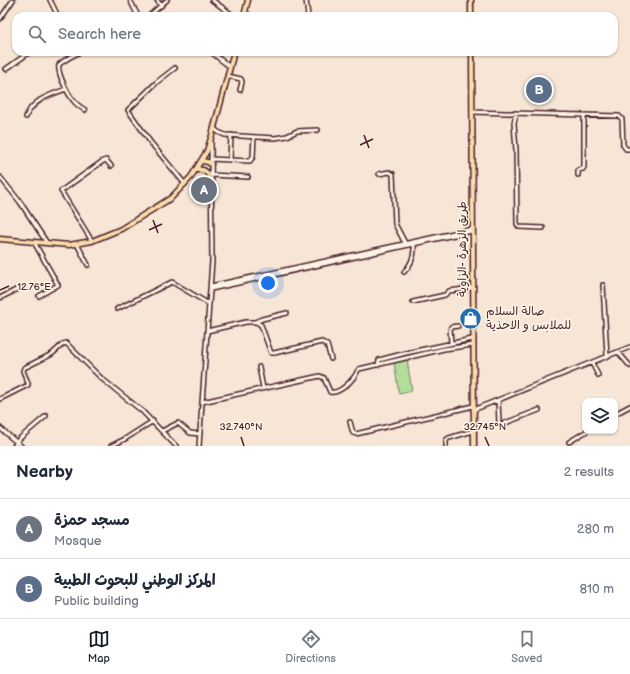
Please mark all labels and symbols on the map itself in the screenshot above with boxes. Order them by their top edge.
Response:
pin: B [526,75,552,105]
pin: A [191,175,217,205]
street label: طريق الزهرة -الزاوية [455,201,470,297]
your location [258,273,278,293]
text: 12.76°E [17,281,51,293]
place label: صالة السلام للملابس و الاحذية [486,304,571,333]
shop icon: صالة السلام للملابس و الاحذية [457,305,483,331]
text: 32.740°N [219,421,263,433]
text: 32.745°N [464,421,506,433]

